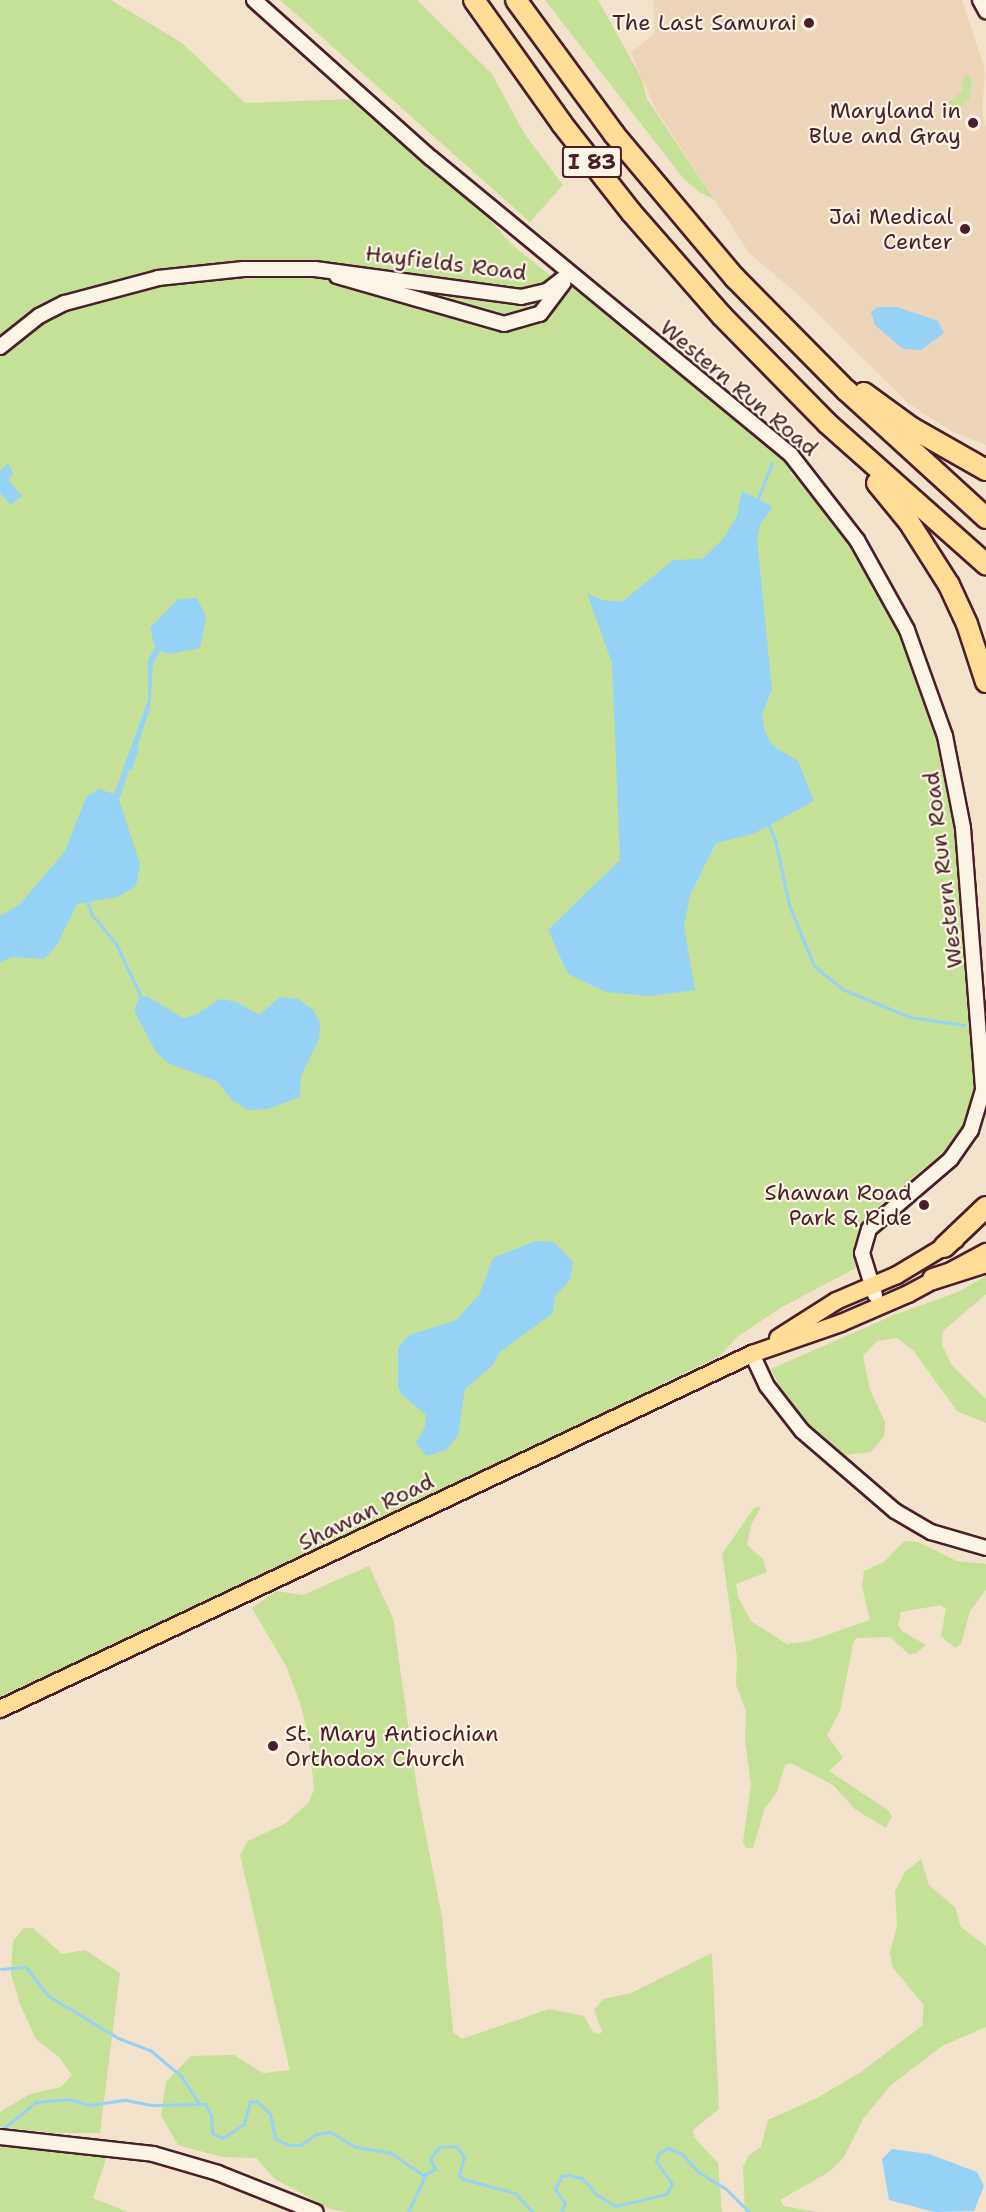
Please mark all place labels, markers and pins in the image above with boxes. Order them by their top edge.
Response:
place label: The Last Samurai [612,10,797,36]
marker: The Last Samurai [802,16,816,30]
place label: Maryland in Blue and Gray [809,97,961,148]
marker: Maryland in Blue and Gray [966,116,980,130]
place label: Jai Medical Center [829,203,953,254]
marker: Jai Medical Center [958,222,972,236]
place label: Shawan Road Park & Ride [765,1179,912,1230]
marker: Shawan Road Park & Ride [917,1198,931,1212]
place label: St. Mary Antiochian Orthodox Church [285,1720,498,1772]
marker: St. Mary Antiochian Orthodox Church [266,1739,280,1753]

